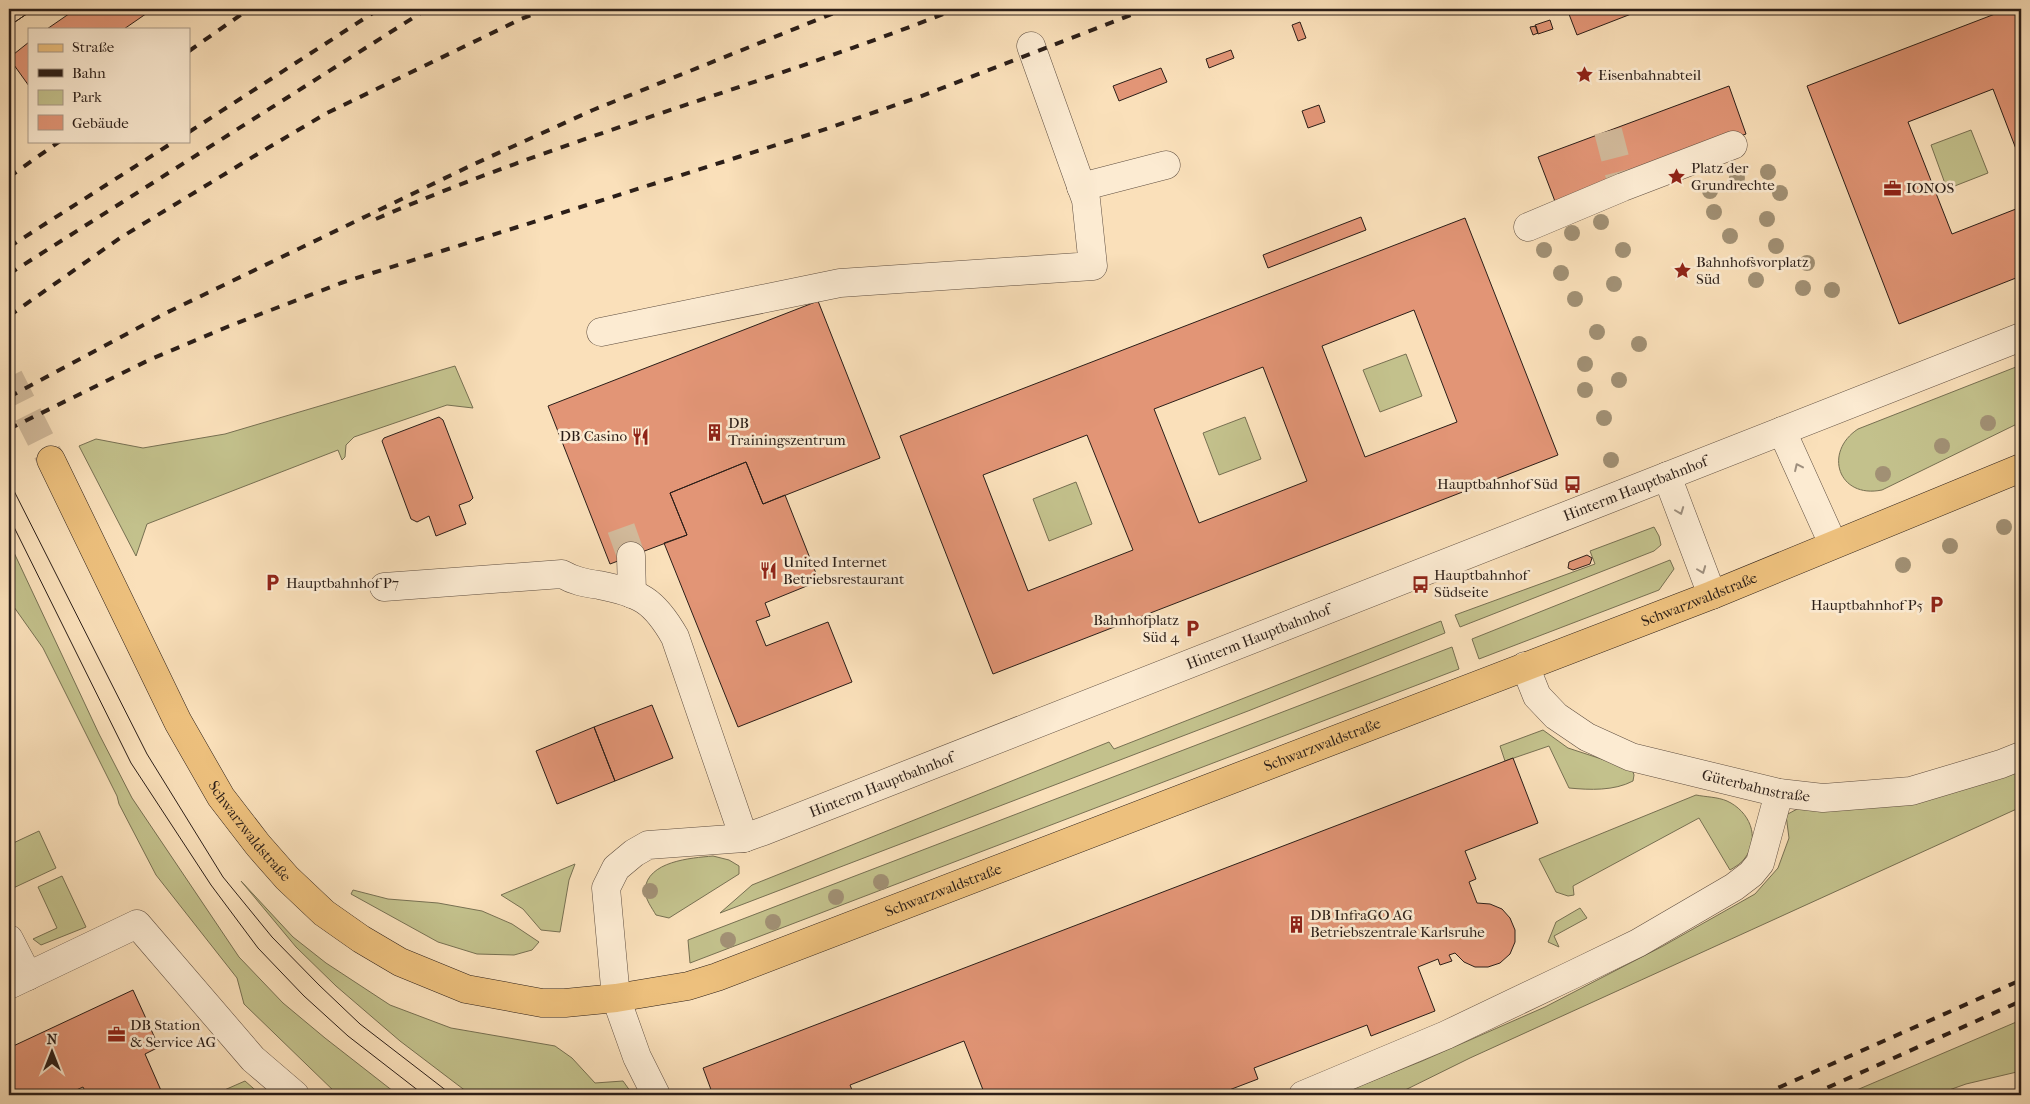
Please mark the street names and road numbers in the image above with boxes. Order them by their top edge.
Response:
street label: Hinterm Hauptbahnhof [1561,451,1713,525]
street label: Schwarzwaldstraße [1638,568,1761,630]
street label: Hinterm Hauptbahnhof [1184,599,1336,673]
street label: Schwarzwaldstraße [1261,714,1384,775]
street label: Hinterm Hauptbahnhof [807,747,959,821]
street label: Güterbahnstraße [1700,766,1811,806]
street label: Schwarzwaldstraße [205,777,295,886]
street label: Schwarzwaldstraße [882,859,1005,921]

